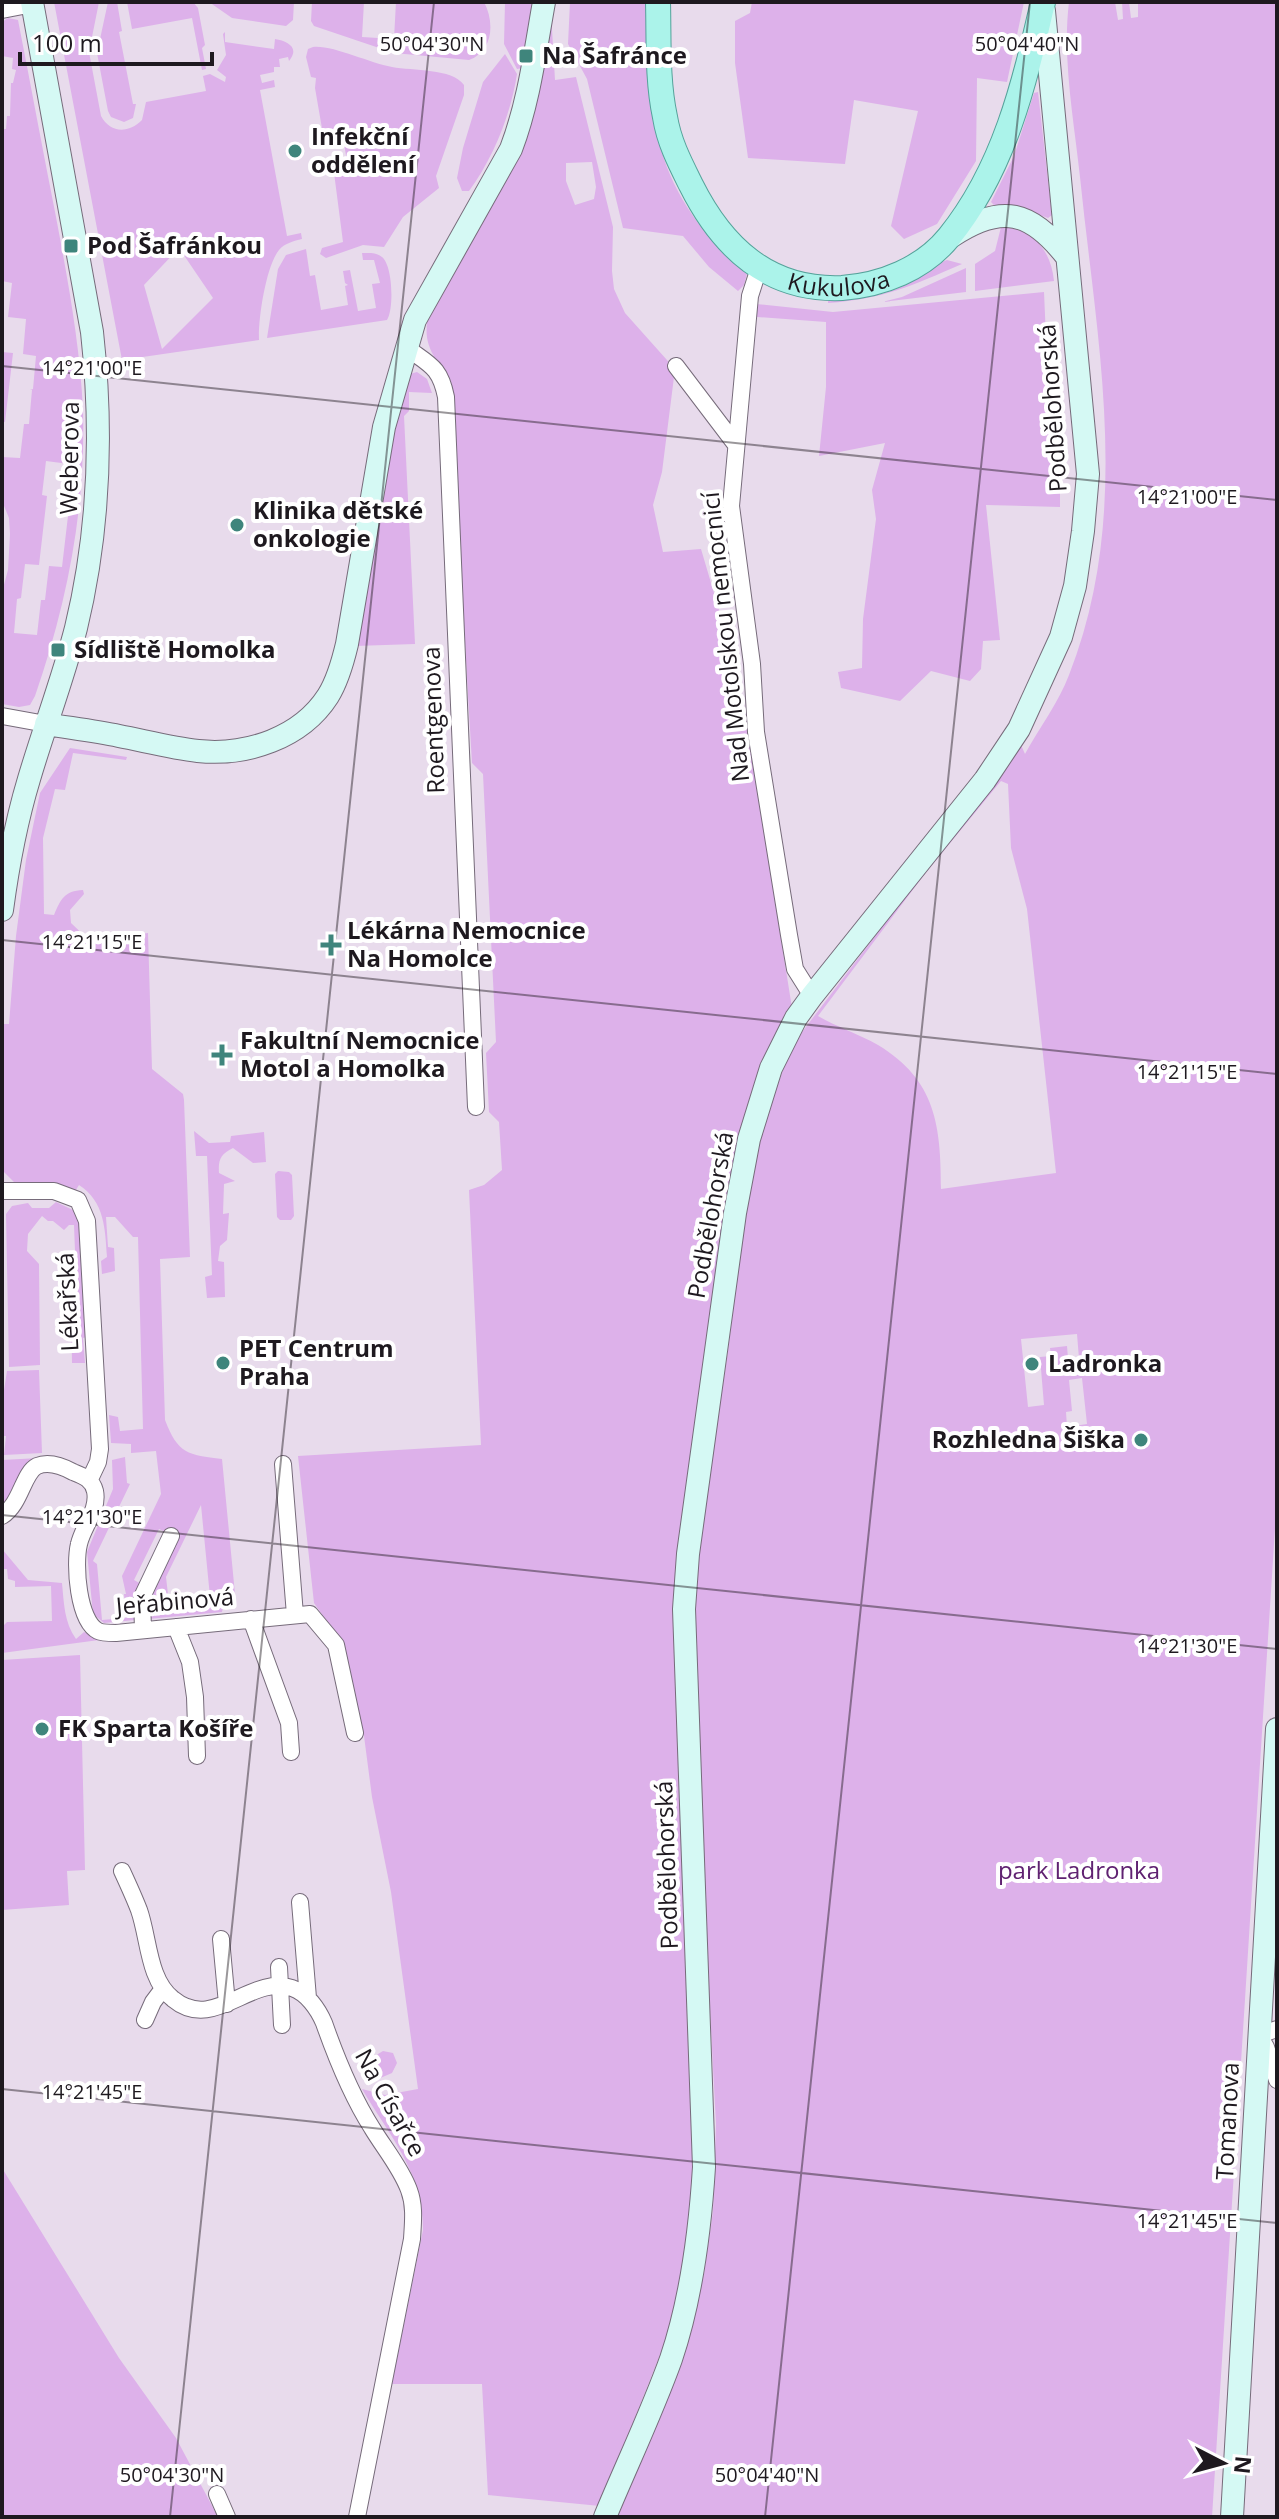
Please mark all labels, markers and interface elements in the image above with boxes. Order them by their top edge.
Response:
scale bar [20,16,212,66]
text: 100 m [32,26,102,59]
text: 50°04'30"N [380,30,484,57]
text: 50°04'40"N [975,30,1079,57]
place label: Na Šafránce [542,38,687,71]
marker: Na Šafránce [517,47,535,65]
place label: Infekční oddělení [311,119,417,180]
marker: Infekční oddělení [286,142,304,160]
place label: Pod Šafránkou [87,228,262,261]
marker: Pod Šafránkou [62,237,80,255]
street label: Kukulova [784,261,894,303]
street label: Podbělohorská [1029,323,1074,493]
text: 14°21'00"E [42,354,142,381]
street label: Weberova [51,401,86,515]
text: 14°21'00"E [1137,483,1237,510]
street label: Nad Motolskou nemocnicí [693,490,756,784]
place label: Klinika dětské onkologie [253,493,423,554]
marker: Klinika dětské onkologie [228,516,246,534]
place label: Sídliště Homolka [74,632,276,665]
marker: Sídliště Homolka [49,641,67,659]
street label: Roentgenova [413,646,452,794]
place label: Lékárna Nemocnice Na Homolce [347,913,586,974]
text: 14°21'15"E [42,928,142,955]
marker: Lékárna Nemocnice Na Homolce [322,936,340,954]
place label: Fakultní Nemocnice Motol a Homolka [240,1023,479,1084]
marker: Fakultní Nemocnice Motol a Homolka [211,1044,233,1066]
text: 14°21'15"E [1137,1058,1237,1085]
street label: Podbělohorská [679,1129,740,1301]
street label: Lékařská [47,1252,86,1352]
place label: PET Centrum Praha [239,1331,394,1392]
place label: Ladronka [1048,1346,1162,1379]
marker: PET Centrum Praha [214,1354,232,1372]
marker: Ladronka [1023,1355,1041,1373]
place label: Rozhledna Šiška [932,1422,1125,1455]
marker: Rozhledna Šiška [1132,1431,1150,1449]
text: 14°21'30"E [42,1503,142,1530]
street label: Jeřabinová [113,1579,235,1622]
text: 14°21'30"E [1137,1632,1237,1659]
place label: FK Sparta Košíře [58,1711,253,1744]
marker: FK Sparta Košíře [33,1720,51,1738]
street label: Podbělohorská [646,1780,685,1950]
park label: park Ladronka [998,1853,1160,1886]
street label: Na Císařce [348,2043,434,2162]
street label: Tomanova [1207,2061,1246,2181]
text: 14°21'45"E [42,2078,142,2105]
text: 14°21'45"E [1137,2207,1237,2234]
north arrow [1183,2423,1263,2503]
text: N [1228,2455,1260,2476]
text: 50°04'30"N [120,2461,224,2488]
text: 50°04'40"N [715,2461,819,2488]

